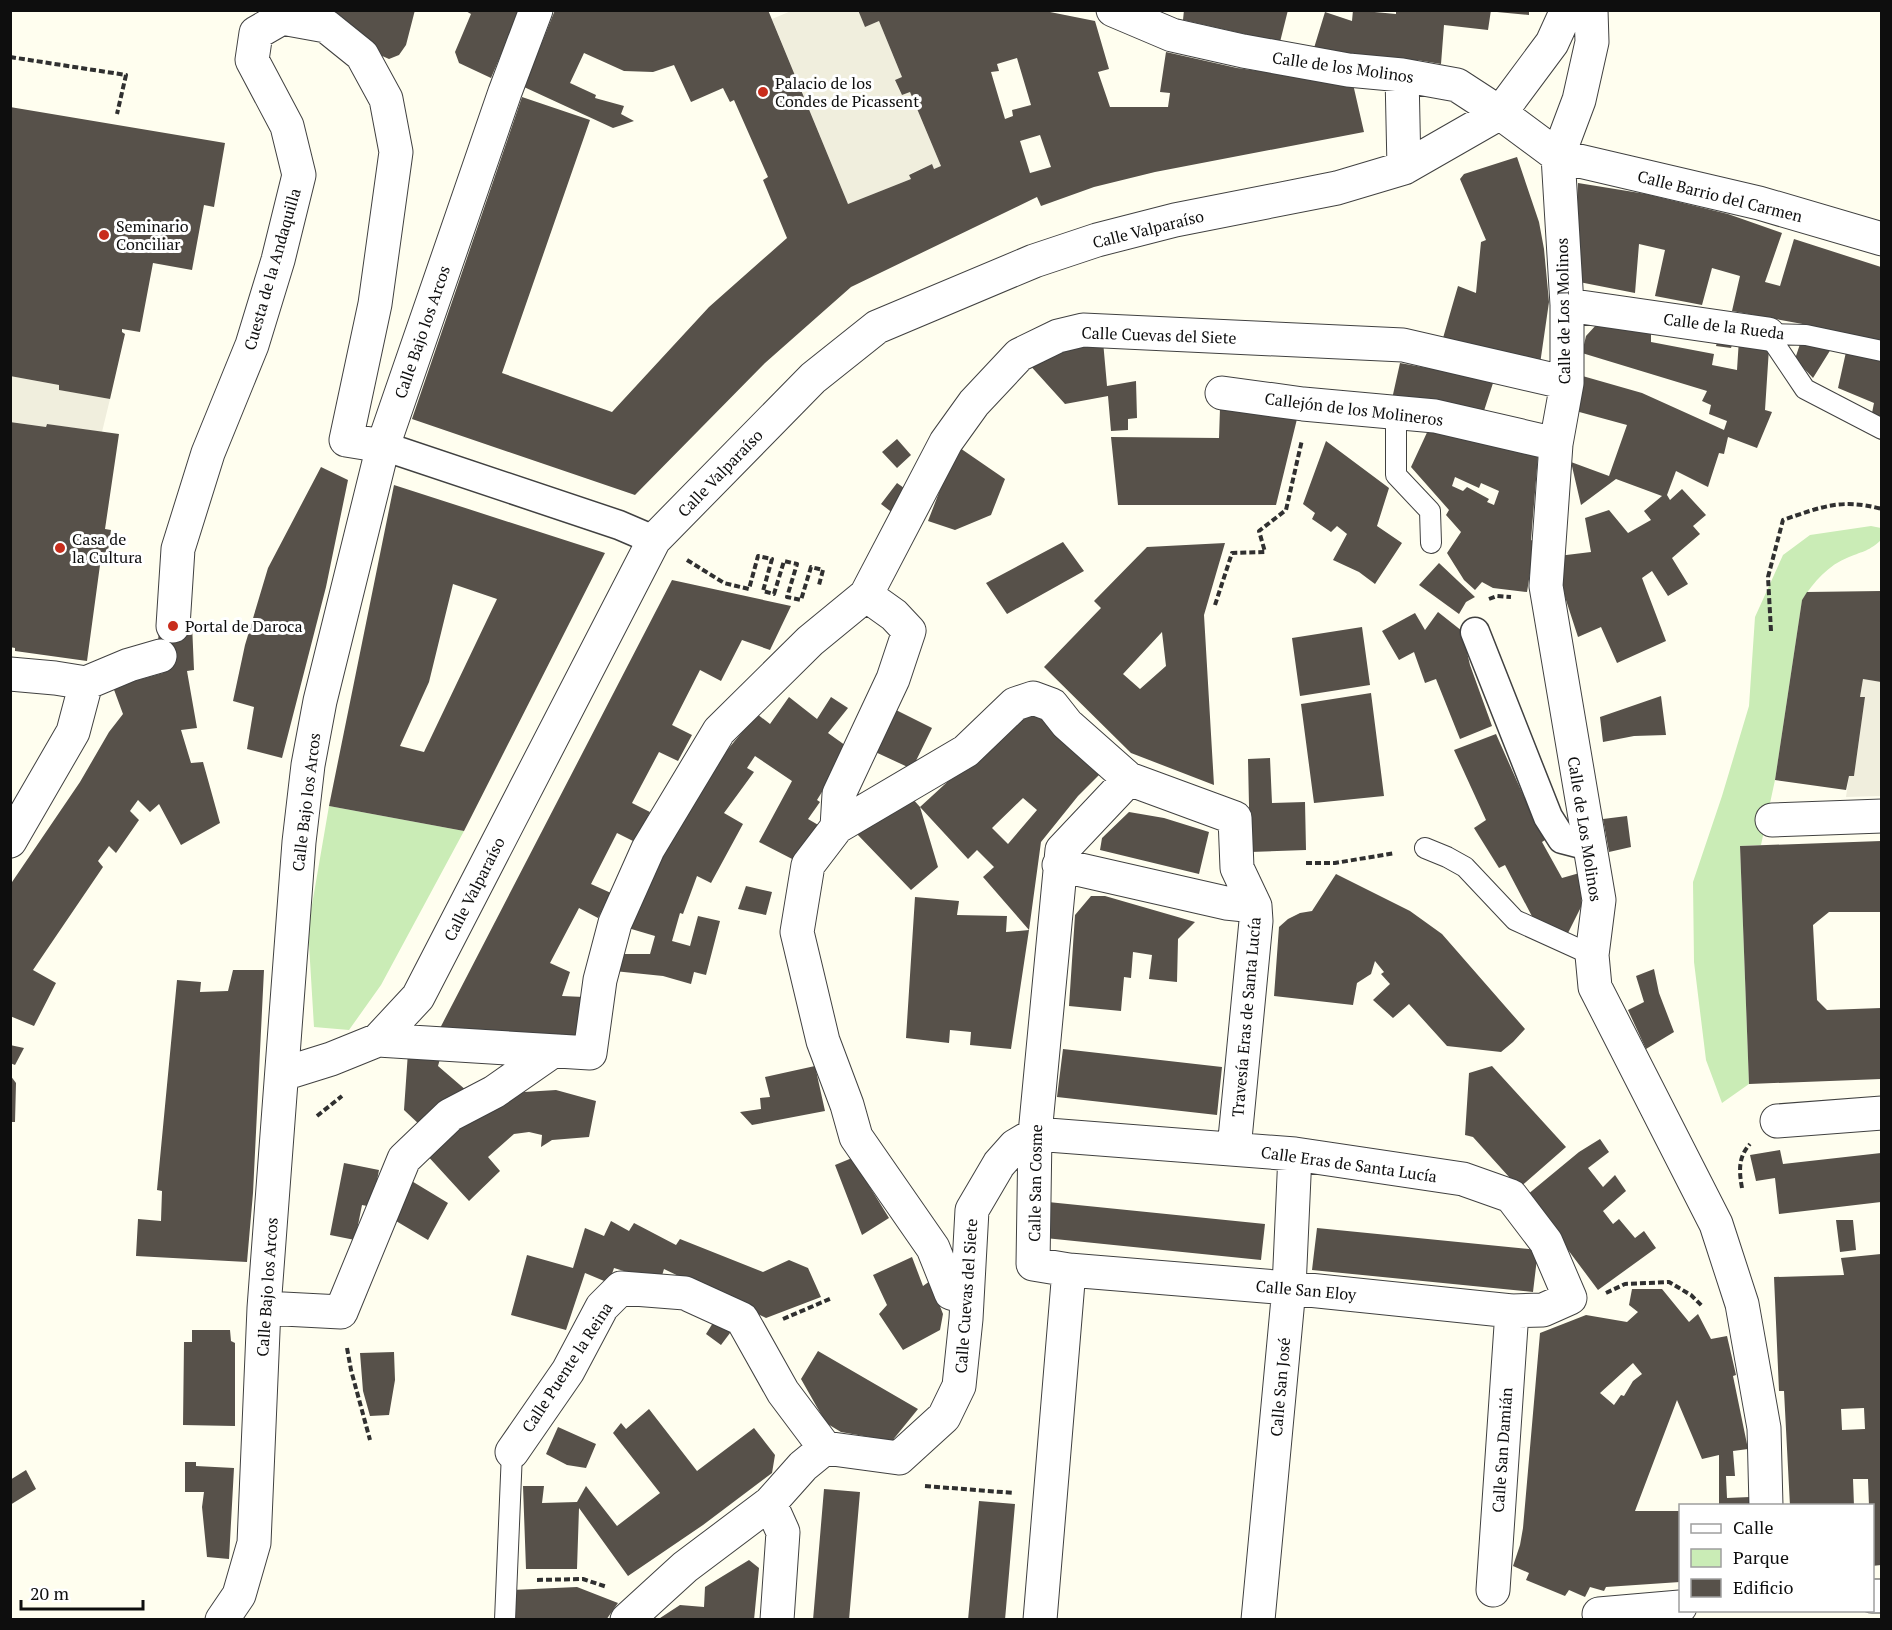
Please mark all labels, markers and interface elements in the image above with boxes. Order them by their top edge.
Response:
street label: Calle de los Molinos [1271,46,1415,88]
place label: Palacio de los Condes de Picassent [775,72,919,112]
marker: Palacio de los Condes de Picassent [756,85,770,99]
street label: Calle Barrio del Carmen [1635,165,1805,227]
street label: Cuesta de la Andaquilla [238,185,306,353]
street label: Calle Valparaíso [1090,205,1206,253]
place label: Seminario Conciliar [116,215,189,255]
marker: Seminario Conciliar [97,228,111,242]
street label: Calle de Los Molinos [1551,237,1575,385]
street label: Calle Bajo los Arcos [389,262,455,401]
street label: Calle de la Rueda [1662,308,1786,344]
street label: Calle Cuevas del Siete [1081,321,1237,349]
street label: Callejón de los Molineros [1263,387,1445,431]
street label: Calle Valparaíso [672,424,768,522]
place label: Casa de la Cultura [72,528,142,568]
marker: Casa de la Cultura [53,541,67,555]
place label: Portal de Daroca [185,615,303,637]
marker: Portal de Daroca [166,619,180,633]
street label: Calle Bajo los Arcos [287,731,325,873]
street label: Calle de Los Molinos [1563,755,1607,903]
street label: Calle Valparaíso [438,833,510,945]
street label: Travesía Eras de Santa Lucía [1226,916,1266,1118]
street label: Calle San Cosme [1023,1124,1047,1242]
street label: Calle Eras de Santa Lucía [1260,1141,1438,1187]
street label: Calle Bajo los Arcos [251,1217,283,1357]
street label: Calle Cuevas del Siete [950,1218,982,1374]
street label: Calle San Eloy [1255,1275,1358,1305]
street label: Calle Puente la Reina [517,1298,617,1436]
street label: Calle San José [1265,1337,1295,1437]
street label: Calle San Damián [1487,1386,1517,1513]
legend [1679,1504,1874,1612]
text: Calle [1733,1515,1774,1539]
text: Parque [1733,1545,1789,1569]
scale bar [21,1573,142,1611]
text: Edificio [1733,1575,1793,1599]
text: 20 m [30,1581,70,1605]

